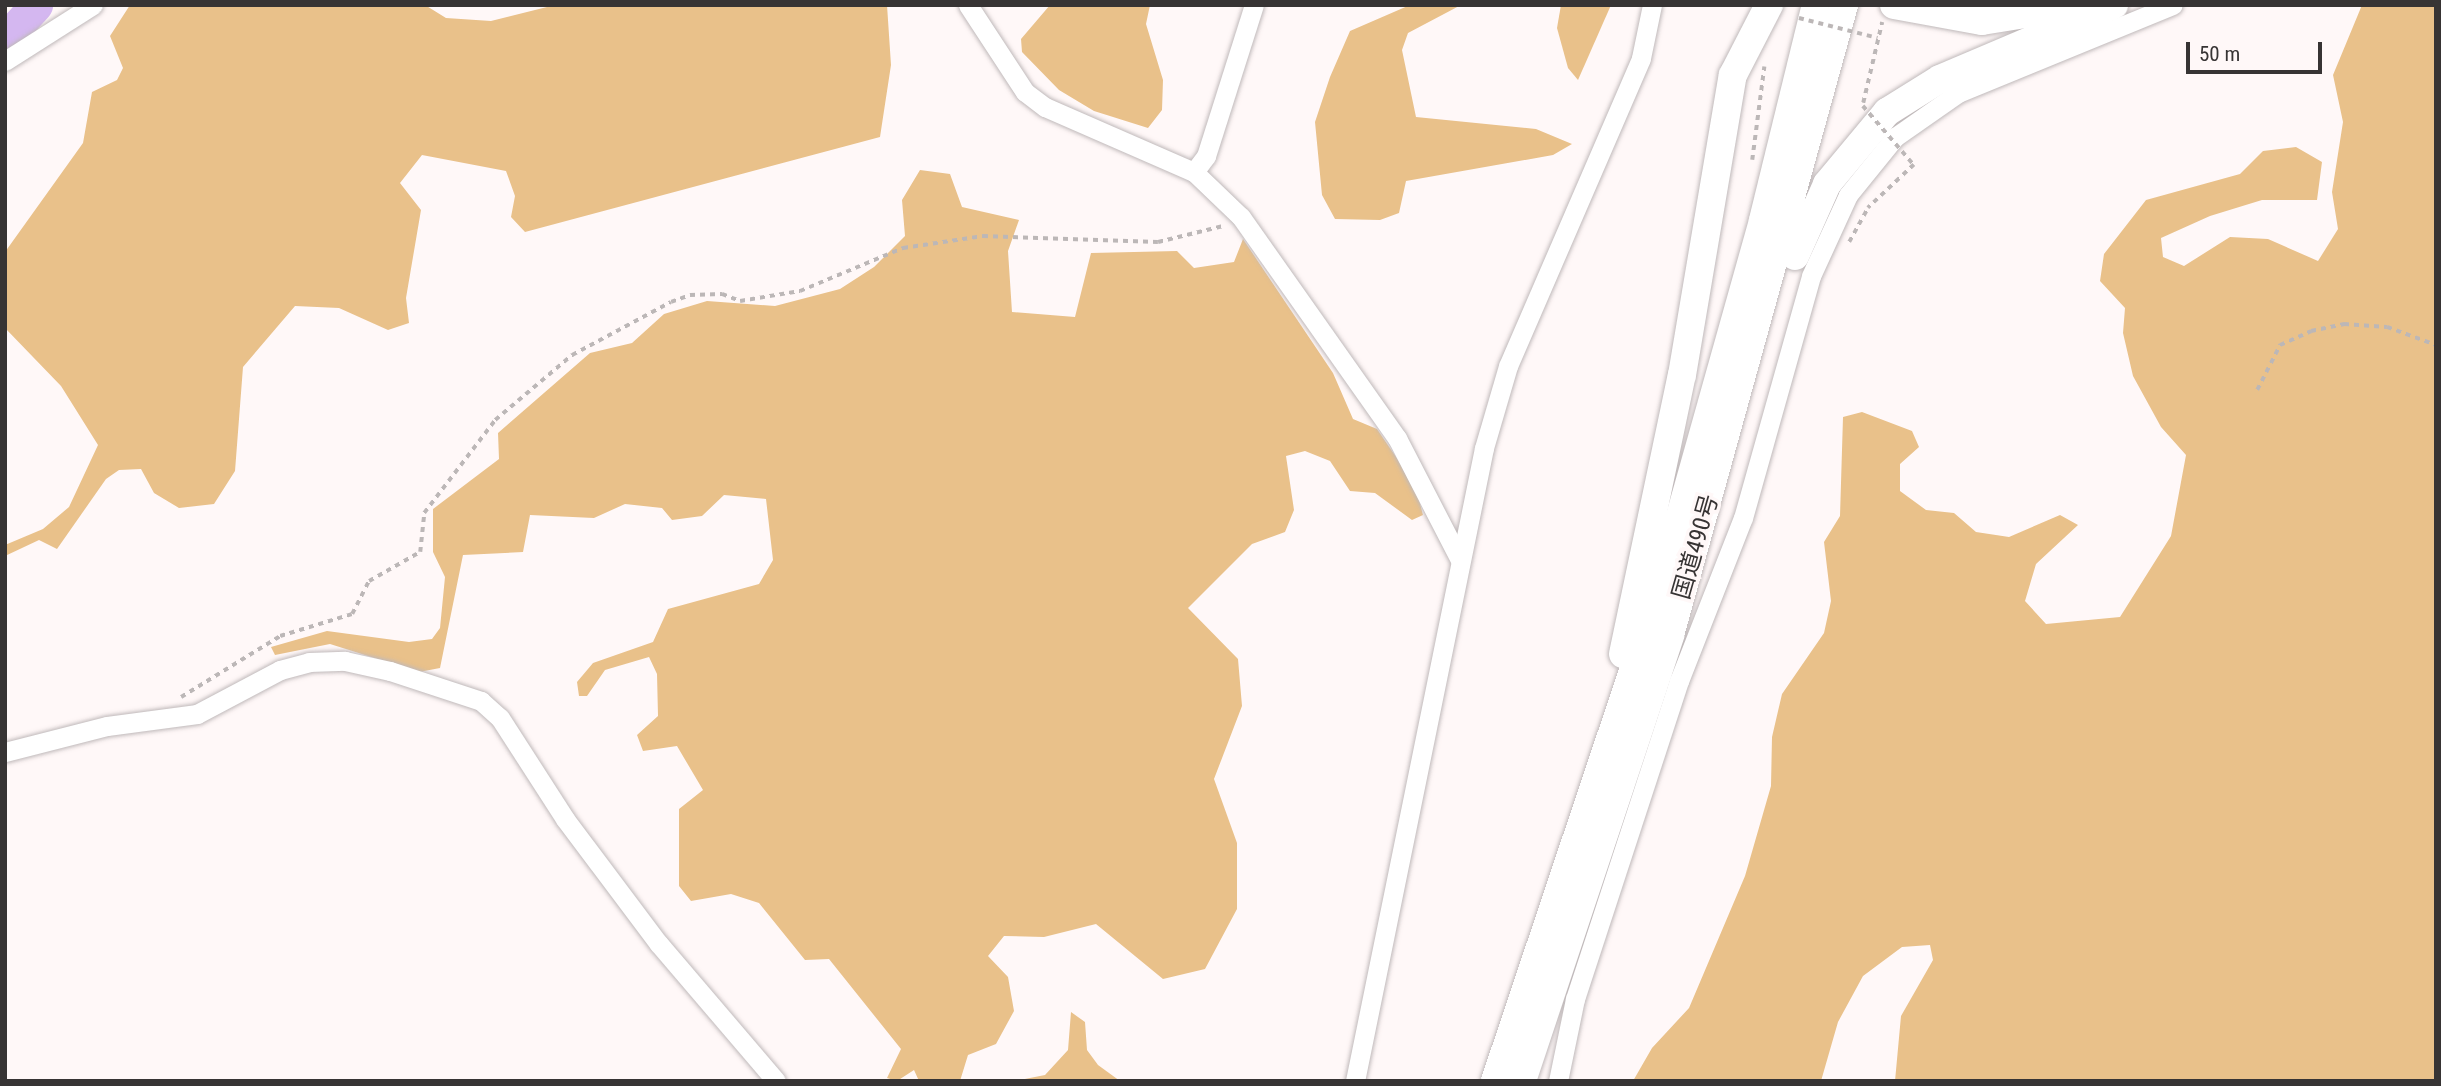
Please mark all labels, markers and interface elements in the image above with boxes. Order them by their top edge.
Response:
scale bar [2189,28,2326,72]
text: 50 m [2199,42,2240,66]
street label: 国道490号 [1667,491,1725,603]

